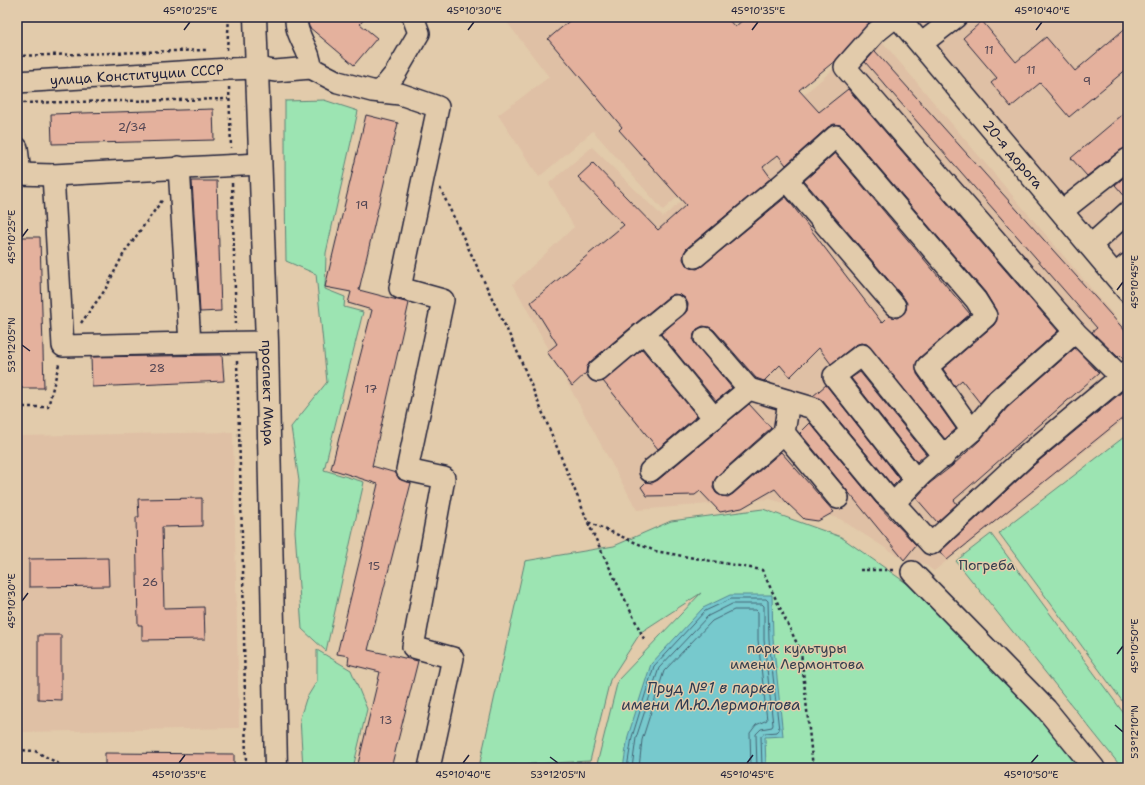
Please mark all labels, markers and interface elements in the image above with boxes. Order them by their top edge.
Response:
text: 45°10'25"E [163,4,217,17]
text: 45°10'30"E [446,4,502,17]
text: 45°10'35"E [731,4,785,17]
text: 45°10'40"E [1014,4,1070,17]
house number: 11 [984,42,994,58]
street label: улица Конституции СССР [49,60,224,89]
house number: 11 [1026,62,1036,78]
house number: 9 [1083,73,1091,89]
street label: 20-я дорога [979,116,1047,193]
house number: 2/34 [118,119,146,135]
house number: 19 [356,197,368,213]
text: 45°10'25"E [5,210,18,264]
text: 45°10'45"E [1128,255,1141,309]
text: 53°12'05"N [5,317,18,373]
street label: проспект Мира [258,340,278,446]
house number: 28 [149,360,165,376]
house number: 17 [365,381,377,397]
park label: Погреба [959,556,1016,574]
house number: 15 [368,558,380,574]
text: 45°10'30"E [5,573,18,629]
house number: 26 [142,574,158,590]
text: 45°10'50"E [1128,619,1141,673]
park label: парк культуры имени Лермонтова [730,639,864,673]
water label: Пруд №1 в парке имени М.Ю.Лермонтова [621,678,801,715]
text: 53°12'10"N [1128,705,1141,759]
house number: 13 [380,712,392,728]
text: 45°10'35"E [152,768,206,781]
text: 45°10'40"E [435,768,491,781]
text: 53°12'05"N [530,768,586,781]
text: 45°10'45"E [720,768,774,781]
text: 45°10'50"E [1004,768,1058,781]

